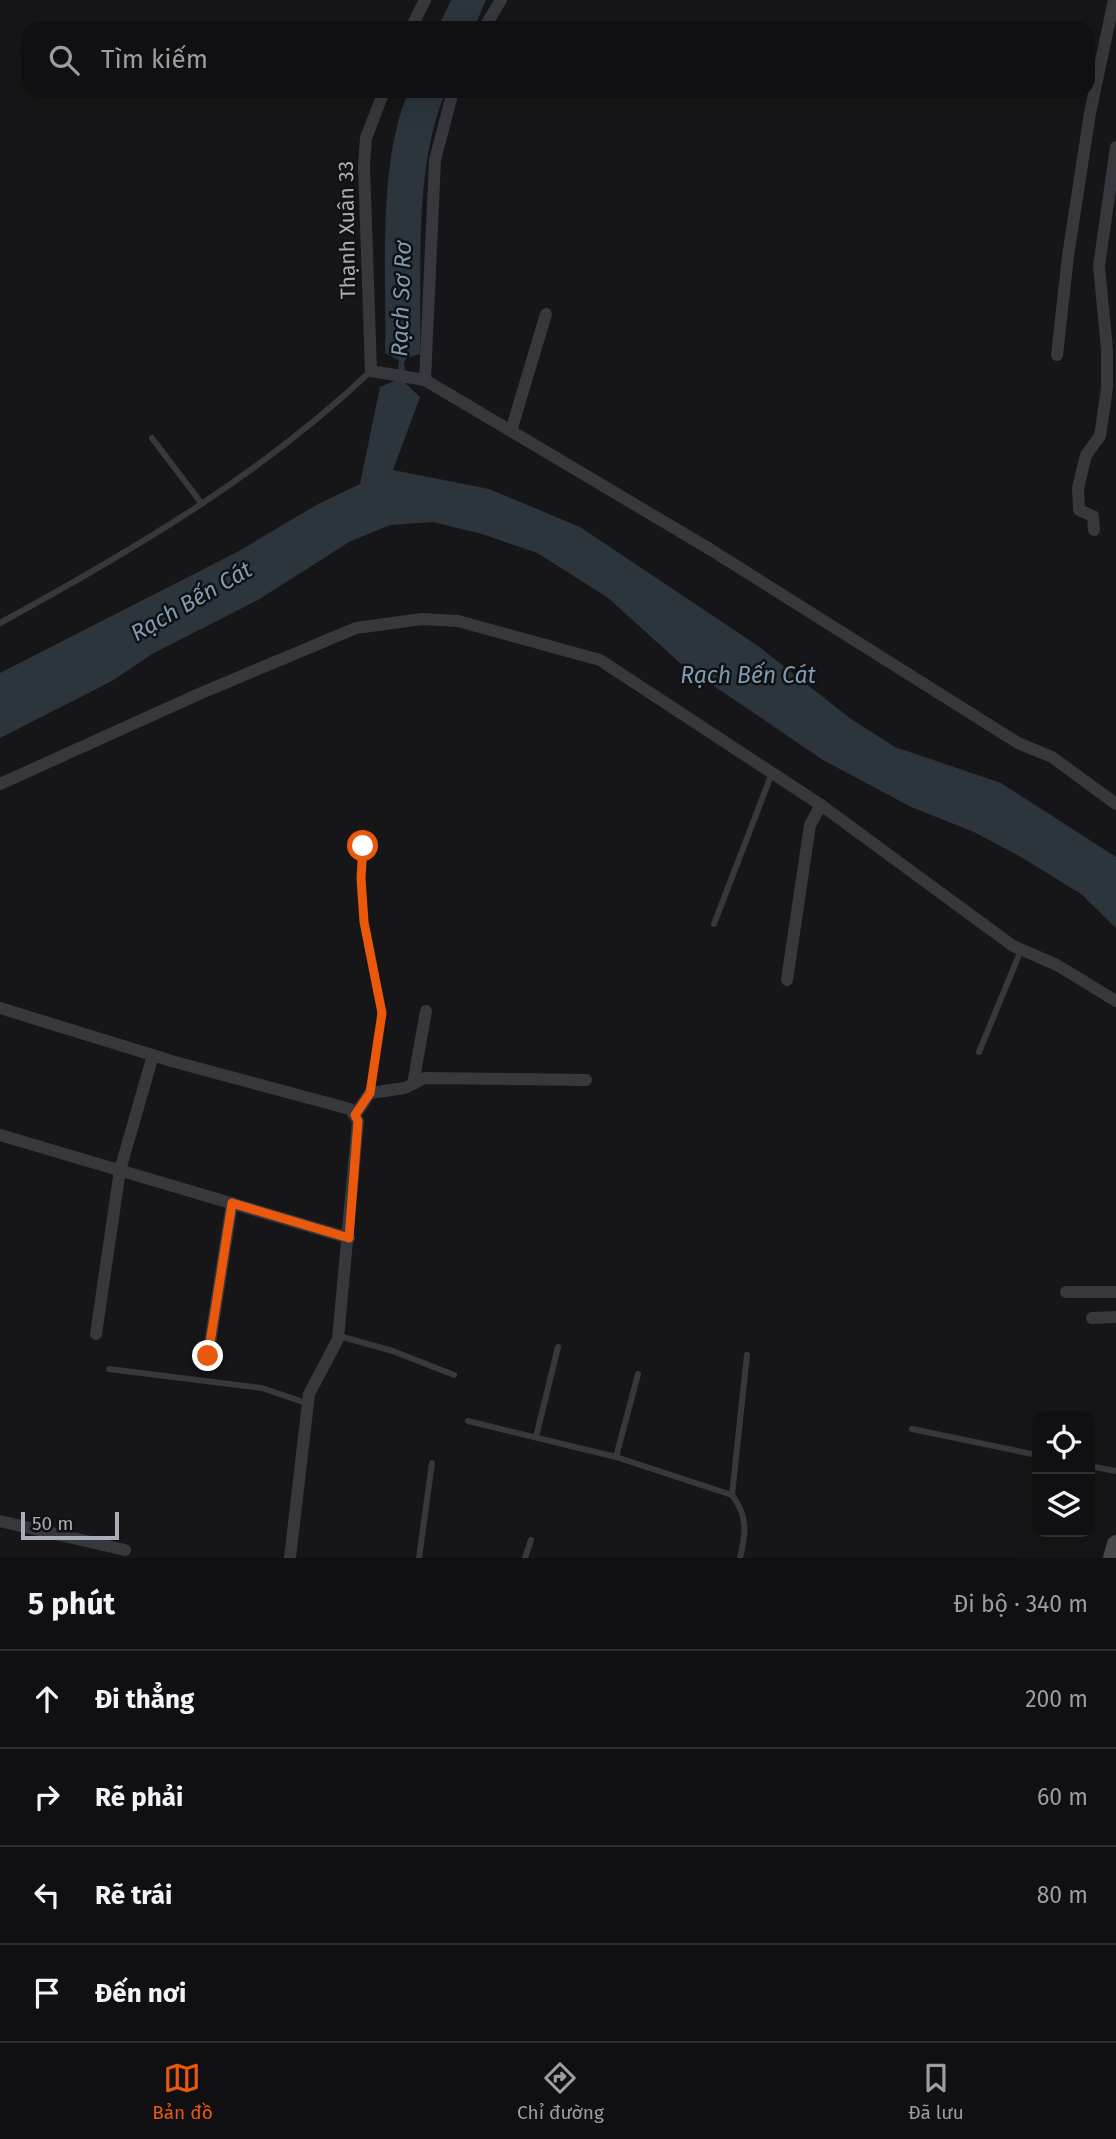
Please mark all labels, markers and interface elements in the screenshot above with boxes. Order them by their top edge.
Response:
search box [21,21,1095,98]
icon: search [45,41,83,79]
text: Tìm kiếm [101,44,208,75]
street label: Thạnh Xuân 33 [333,161,361,299]
water label: Rạch Sơ Rơ [385,239,417,357]
water label: Rạch Bến Cát [125,555,257,647]
water label: Rạch Bến Cát [680,661,816,689]
route start [347,830,378,861]
route end [192,1340,223,1371]
map controls [1032,1411,1095,1537]
button: locate [1032,1411,1095,1474]
button: layers [1032,1474,1095,1537]
scale bar [21,1509,119,1541]
text: 50 m [32,1512,73,1535]
text: 5 phút [28,1586,115,1622]
text: Đi bộ · 340 m [953,1590,1088,1618]
icon: ahead [28,1680,66,1718]
text: Đi thẳng [95,1684,194,1715]
text: 200 m [1025,1685,1088,1713]
icon: right [28,1778,66,1816]
text: Rẽ phải [95,1782,183,1813]
text: 60 m [1037,1783,1088,1811]
icon: left [28,1876,66,1914]
text: Rẽ trái [95,1880,172,1911]
text: 80 m [1037,1881,1088,1909]
icon: arrive [28,1974,66,2012]
text: Đến nơi [95,1978,186,2009]
tab: Bản đồ [152,2059,213,2124]
tab: Chỉ đường [517,2059,604,2124]
tab: Đã lưu [908,2059,964,2124]

